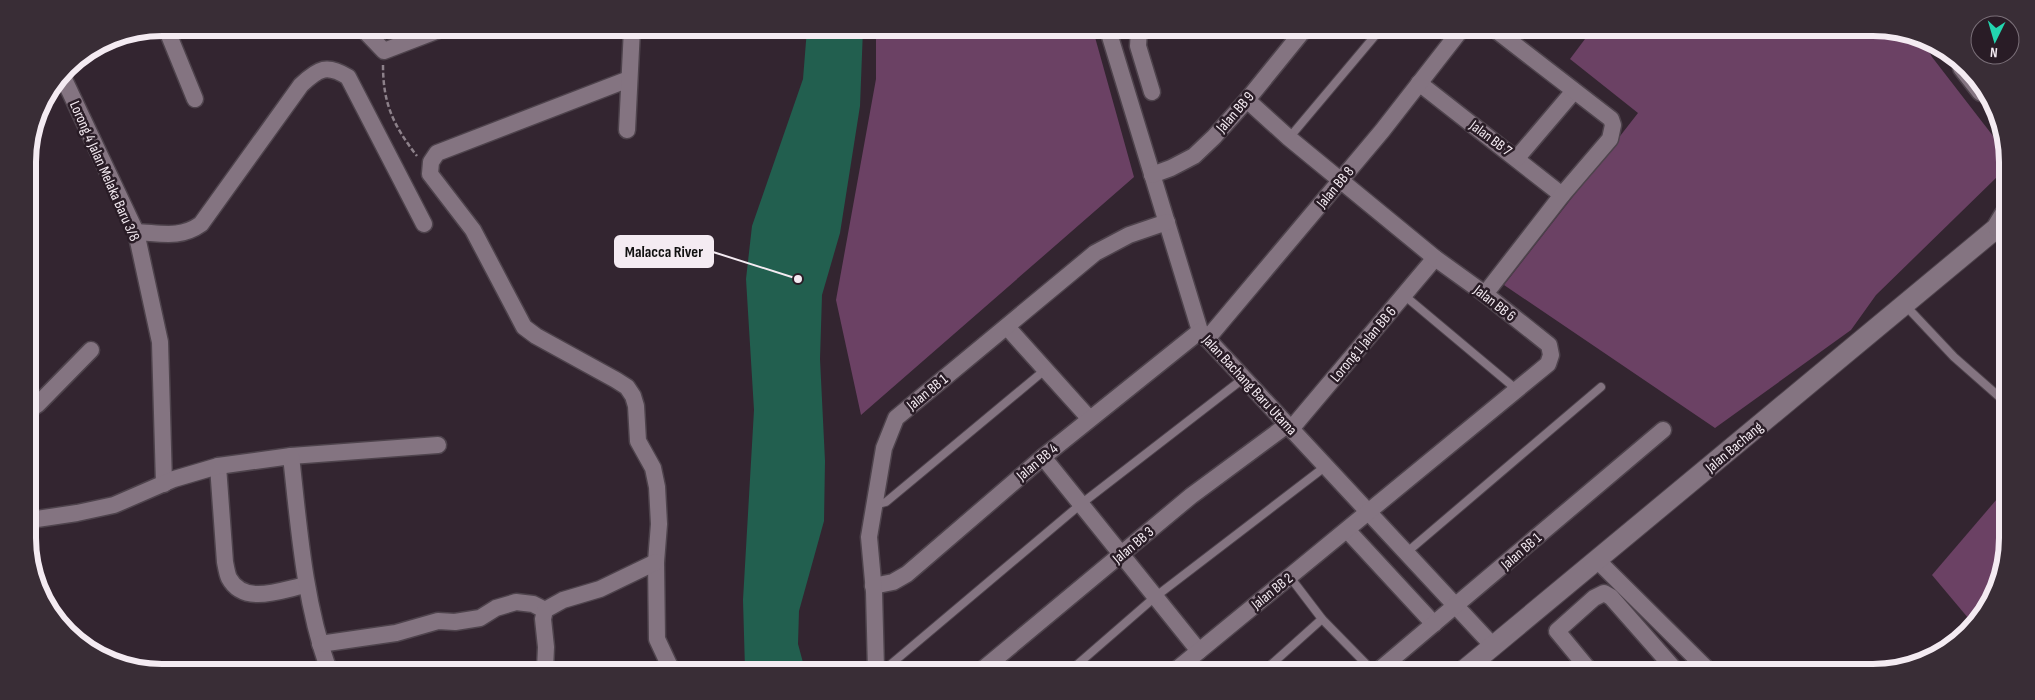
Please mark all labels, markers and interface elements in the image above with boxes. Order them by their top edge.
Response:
north arrow [1970,15,2020,65]
text: N [1989,44,1998,61]
street label: Jalan BB 9 [1212,88,1258,138]
street label: Lorong 4 Jalan Melaka Baru 3/8 [65,98,144,244]
street label: Jalan BB 7 [1465,116,1516,160]
street label: Jalan BB 8 [1312,163,1358,213]
callout: Malacca River [615,236,713,267]
text: Malacca River [625,243,703,262]
street label: Jalan BB 6 [1469,280,1520,326]
street label: Lorong 1 Jalan BB 6 [1326,303,1401,386]
street label: Jalan Bachang Baru Utama [1198,330,1301,440]
street label: Jalan BB 1 [902,370,952,415]
street label: Jalan Bachang [1701,418,1767,478]
street label: Jalan BB 4 [1012,440,1062,486]
street label: Jalan BB 3 [1108,523,1158,569]
street label: Jalan BB 1 [1497,528,1546,575]
street label: Jalan BB 2 [1247,569,1297,615]

